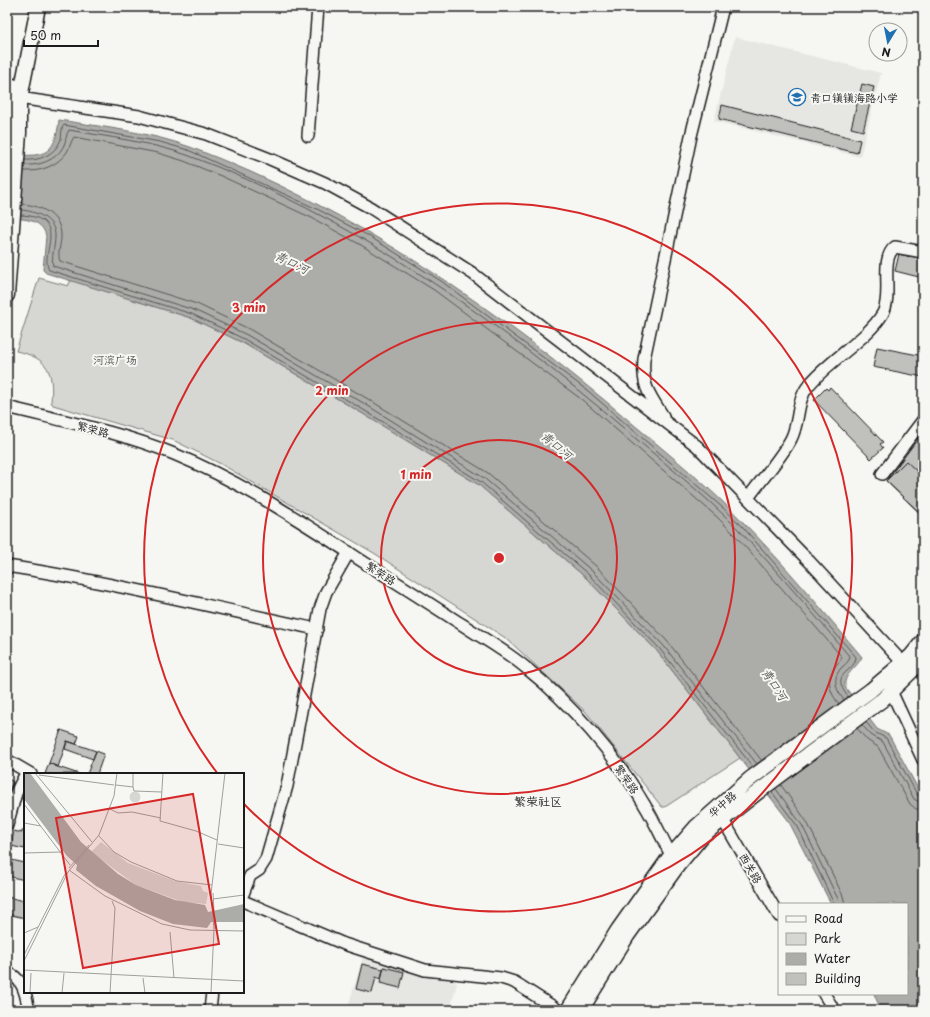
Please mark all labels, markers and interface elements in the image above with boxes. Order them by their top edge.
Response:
scale bar [24,22,98,48]
north arrow [868,22,908,62]
text: 50 m [30,26,61,44]
text: N [880,43,892,61]
school or university icon: 青口镇镇海路小学 [787,87,807,107]
place label: 青口镇镇海路小学 [810,89,898,106]
water label: 青口河 [272,246,314,279]
text: 3 min [232,298,266,316]
park label: 河滨广场 [93,351,137,368]
text: 2 min [315,381,349,399]
street label: 繁荣路 [75,417,111,441]
water label: 青口河 [537,427,578,465]
text: 1 min [400,465,432,483]
centre of rings [492,551,506,565]
street label: 繁荣路 [363,557,399,589]
water label: 青口河 [758,664,793,706]
street label: 繁荣路 [611,761,643,797]
inset map [24,773,244,993]
street label: 华中路 [704,787,740,821]
district label: 繁荣社区 [514,792,562,810]
street label: 西关路 [735,849,767,887]
legend [778,903,908,995]
text: Road [814,909,843,927]
text: Park [814,929,841,947]
text: Water [814,949,851,967]
text: Building [814,969,861,987]

